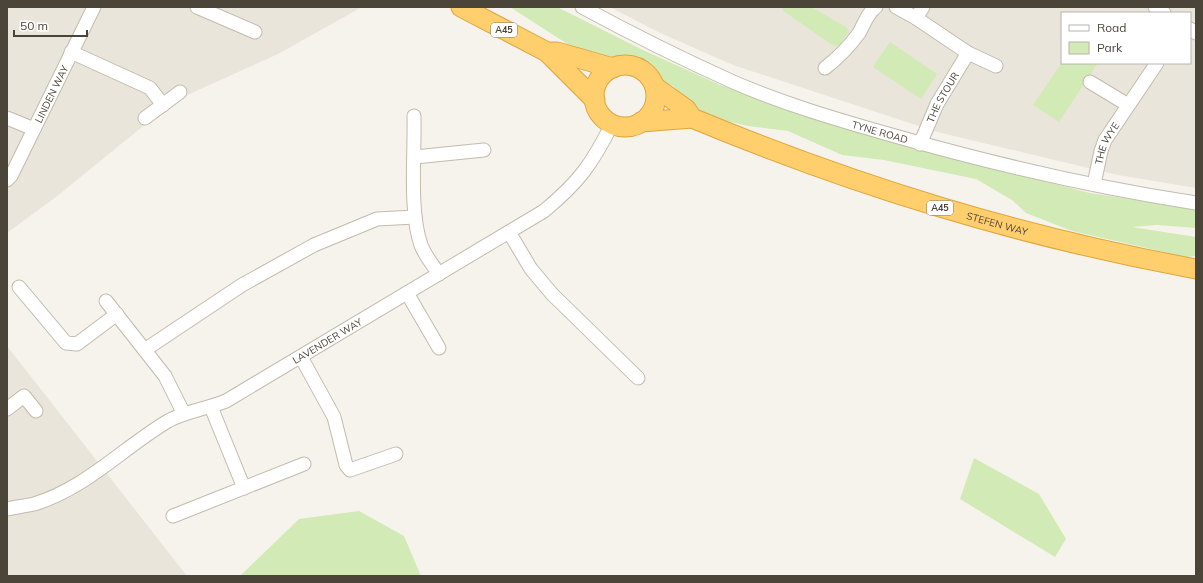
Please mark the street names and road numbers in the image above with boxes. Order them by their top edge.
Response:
road number: A45 [491,23,517,37]
street label: LINDEN WAY [32,63,72,125]
street label: THE STOUR [924,70,962,125]
street label: TYNE ROAD [850,118,909,146]
street label: THE WYE [1092,120,1122,166]
road number: A45 [927,201,953,215]
street label: STEFEN WAY [965,209,1030,239]
street label: LAVENDER WAY [290,315,365,367]

